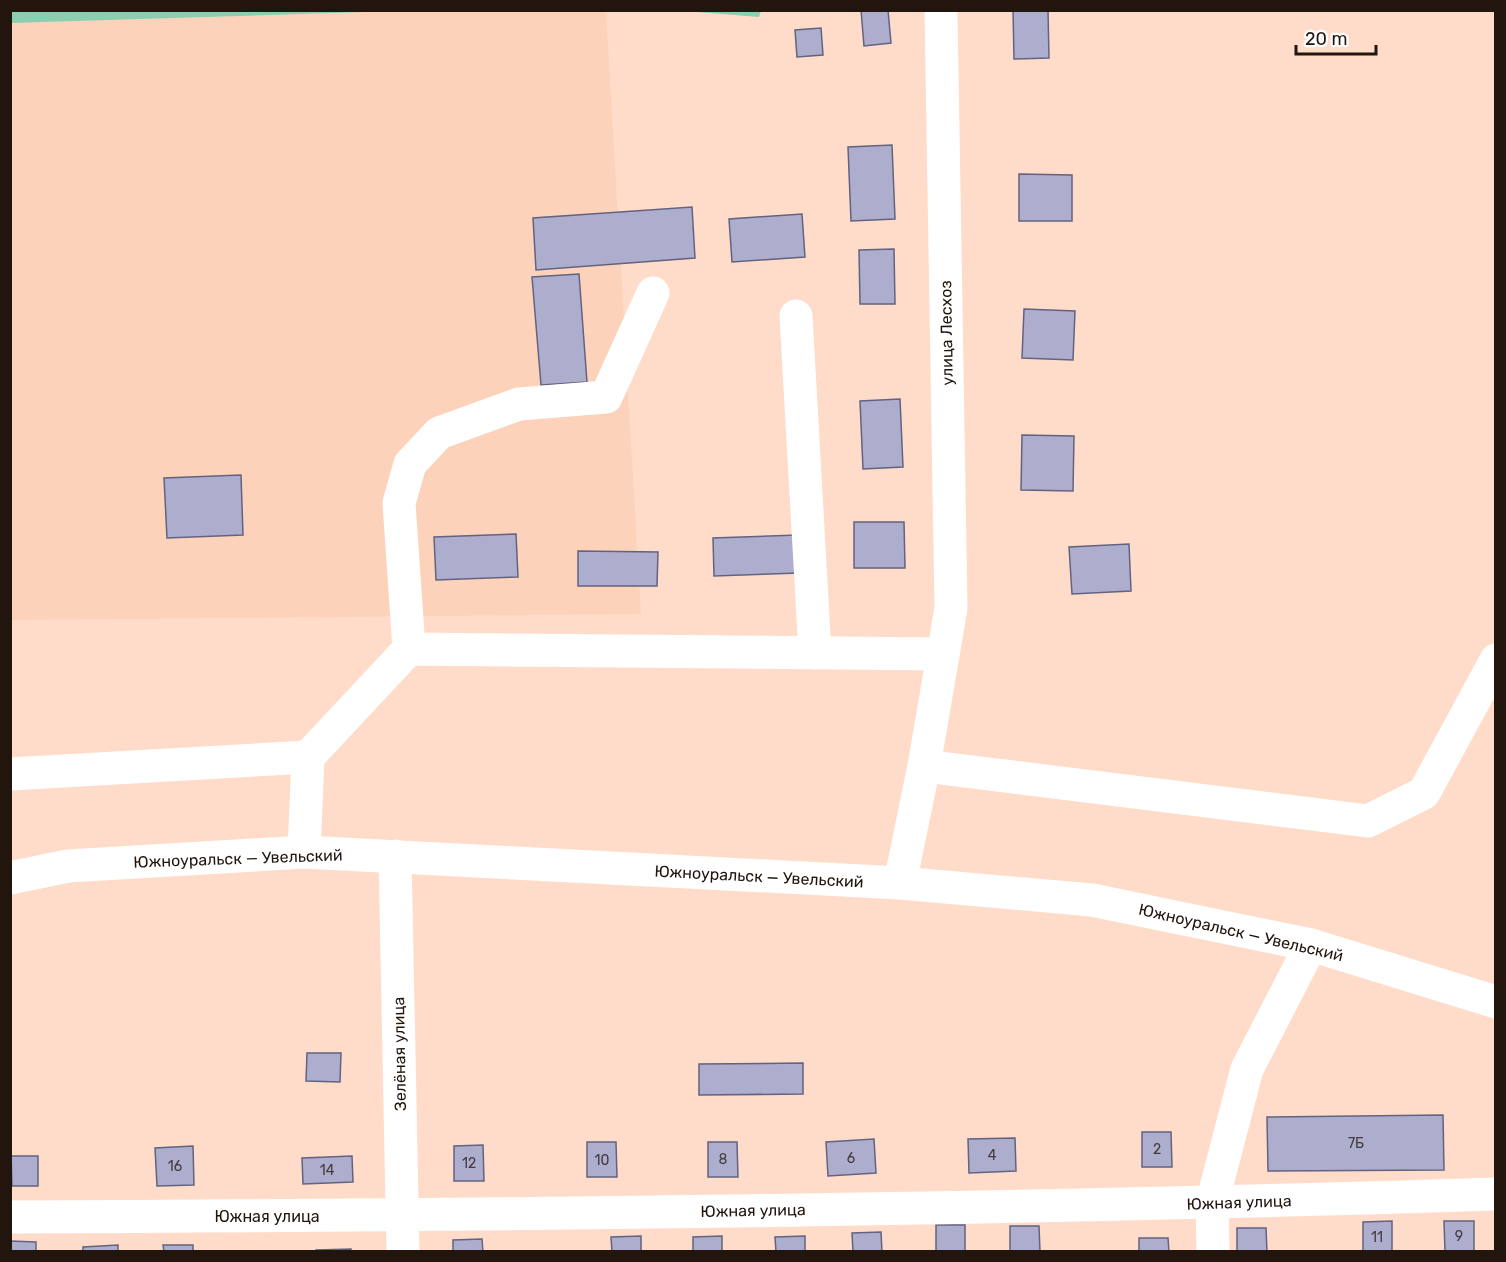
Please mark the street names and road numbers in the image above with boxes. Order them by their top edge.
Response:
street label: улица Лесхоз [936,280,957,386]
street label: Южноуральск — Увельский [133,845,343,872]
street label: Южноуральск — Увельский [654,862,864,891]
street label: Южноуральск — Увельский [1137,900,1345,965]
street label: Зелёная улица [389,997,410,1111]
street label: Южная улица [1186,1191,1292,1214]
street label: Южная улица [700,1200,806,1221]
street label: Южная улица [214,1207,320,1226]

